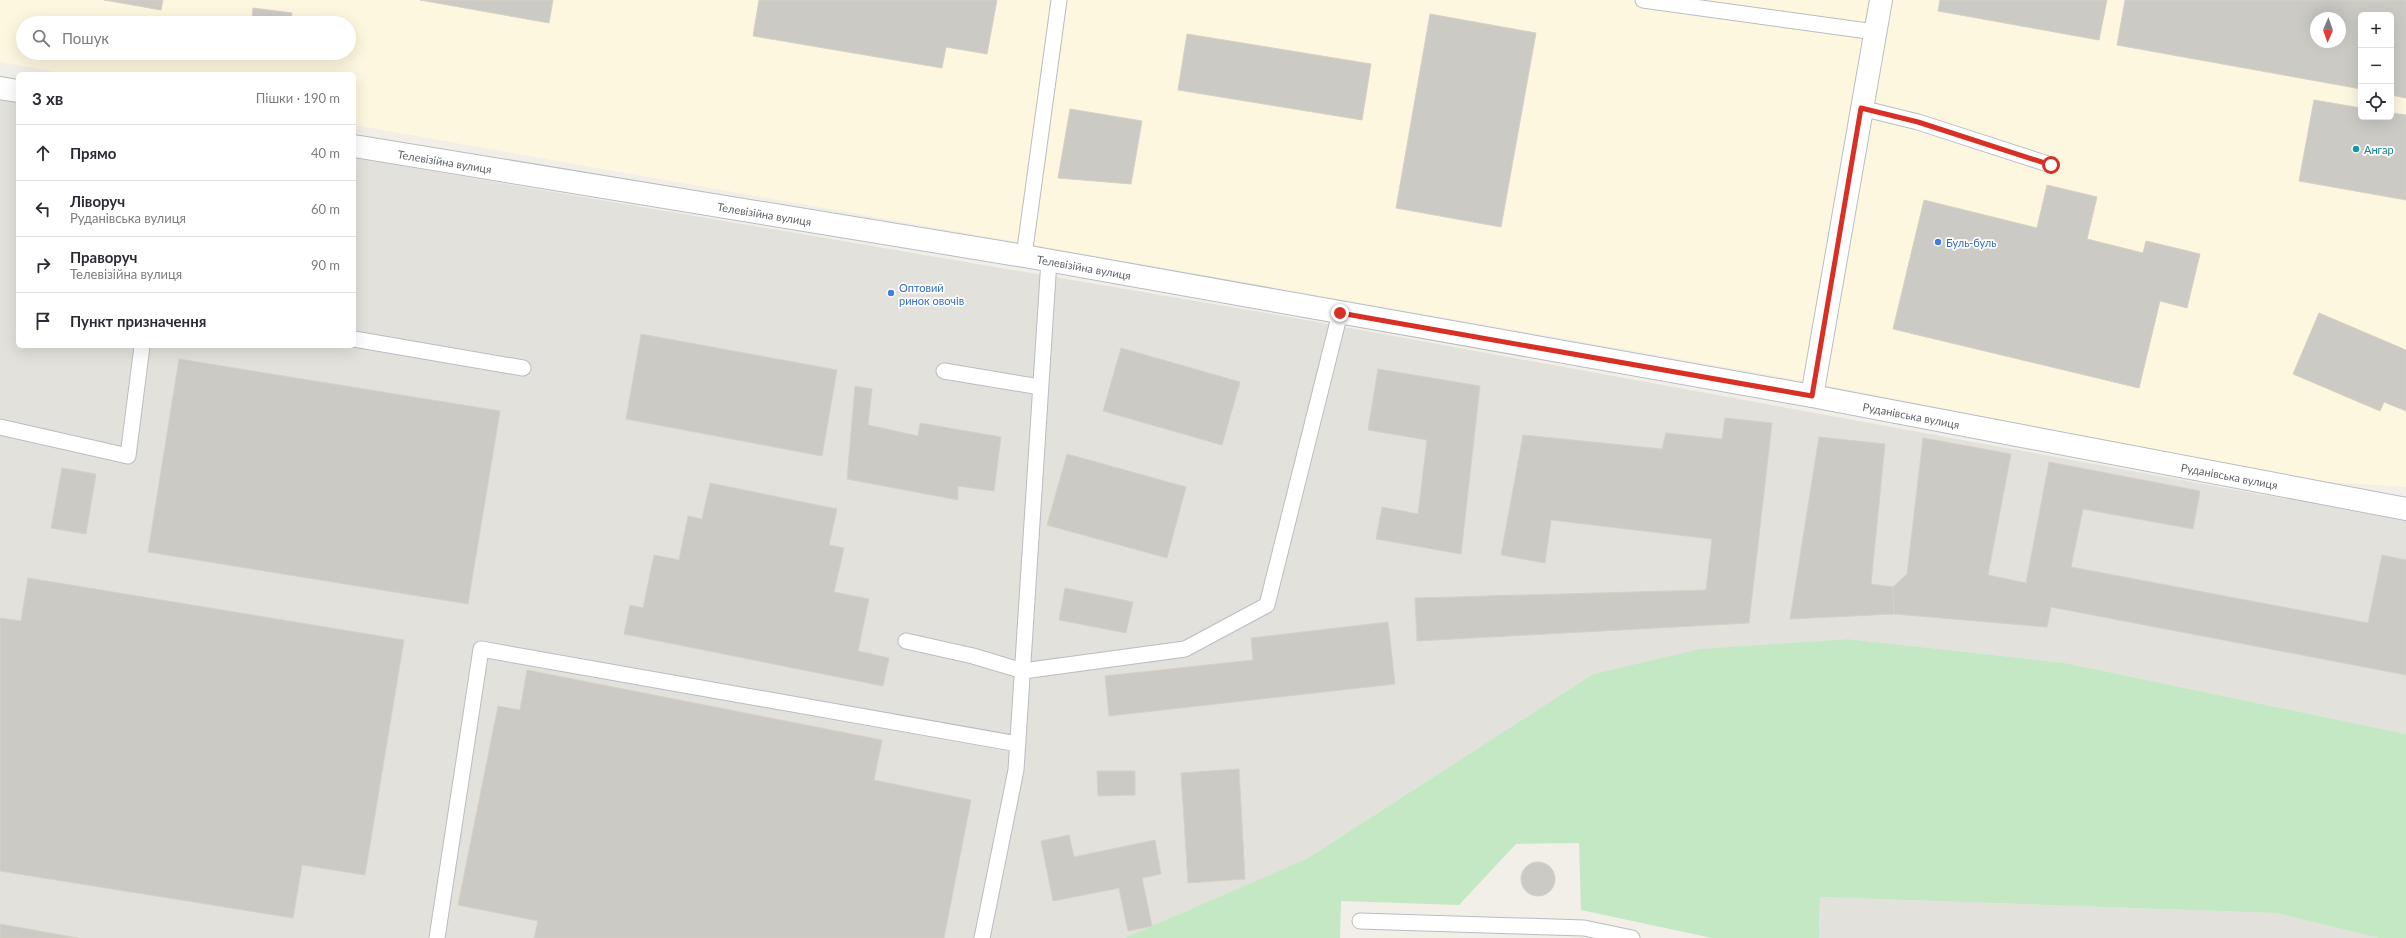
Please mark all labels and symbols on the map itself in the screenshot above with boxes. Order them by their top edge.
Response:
north arrow [2310,12,2346,48]
place label: Ангар [2364,143,2394,156]
marker: Ангар [2351,144,2361,154]
street label: Телевізійна вулиця [397,147,493,175]
route start [2042,156,2060,174]
street label: Телевізійна вулиця [717,199,812,228]
place label: Буль-буль [1946,236,1996,249]
marker: Буль-буль [1933,237,1943,247]
street label: Телевізійна вулиця [1036,252,1132,281]
place label: Оптовий ринок овочів [899,281,964,307]
marker: Оптовий ринок овочів [886,288,896,298]
route end [1331,304,1349,322]
street label: Руданівська вулиця [1862,399,1961,430]
street label: Руданівська вулиця [2180,460,2279,491]

